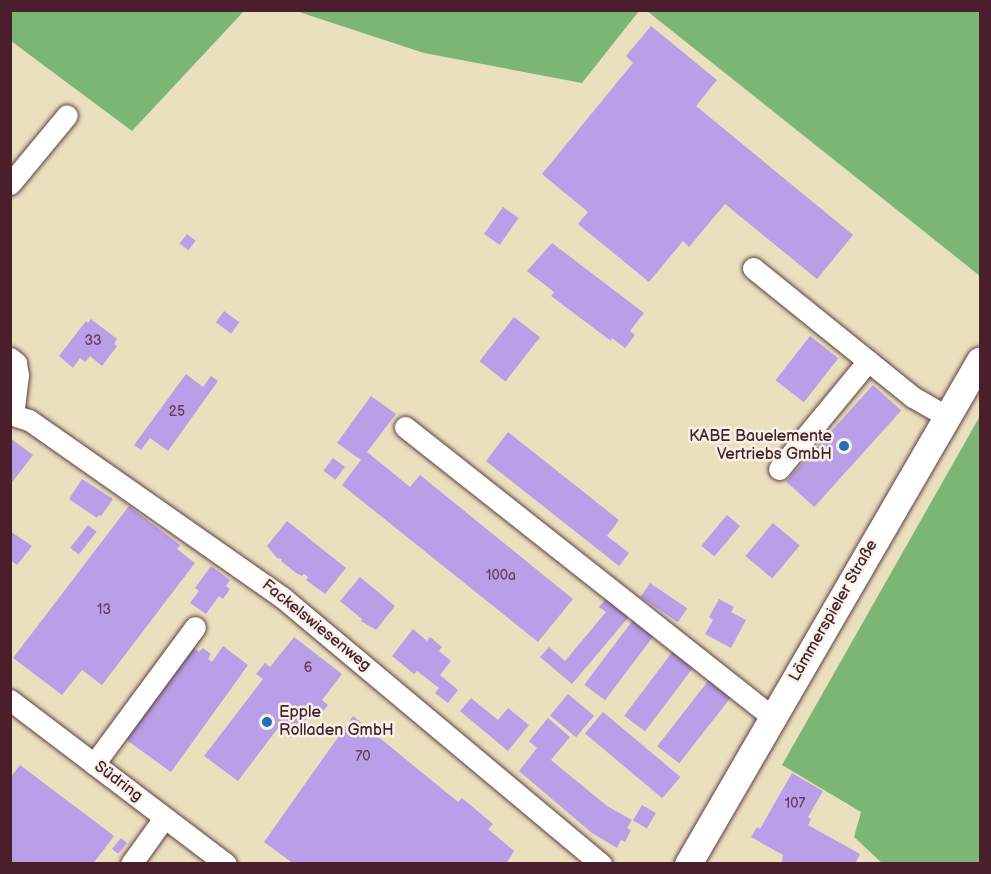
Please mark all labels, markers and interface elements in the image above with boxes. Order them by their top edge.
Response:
house number: 33 [84,333,102,349]
house number: 25 [169,404,185,420]
place label: KABE Bauelemente Vertriebs GmbH [689,427,832,465]
marker: KABE Bauelemente Vertriebs GmbH [837,439,851,453]
street label: Lämmerspieler Straße [786,537,882,685]
house number: 100a [486,568,516,584]
street label: Fackelswiesenweg [258,576,374,676]
house number: 13 [97,602,111,618]
house number: 6 [304,660,312,676]
place label: Epple Rolladen GmbH [279,703,394,741]
marker: Epple Rolladen GmbH [260,715,274,729]
house number: 70 [355,749,371,765]
street label: Südring [90,758,146,806]
house number: 107 [785,796,805,812]

